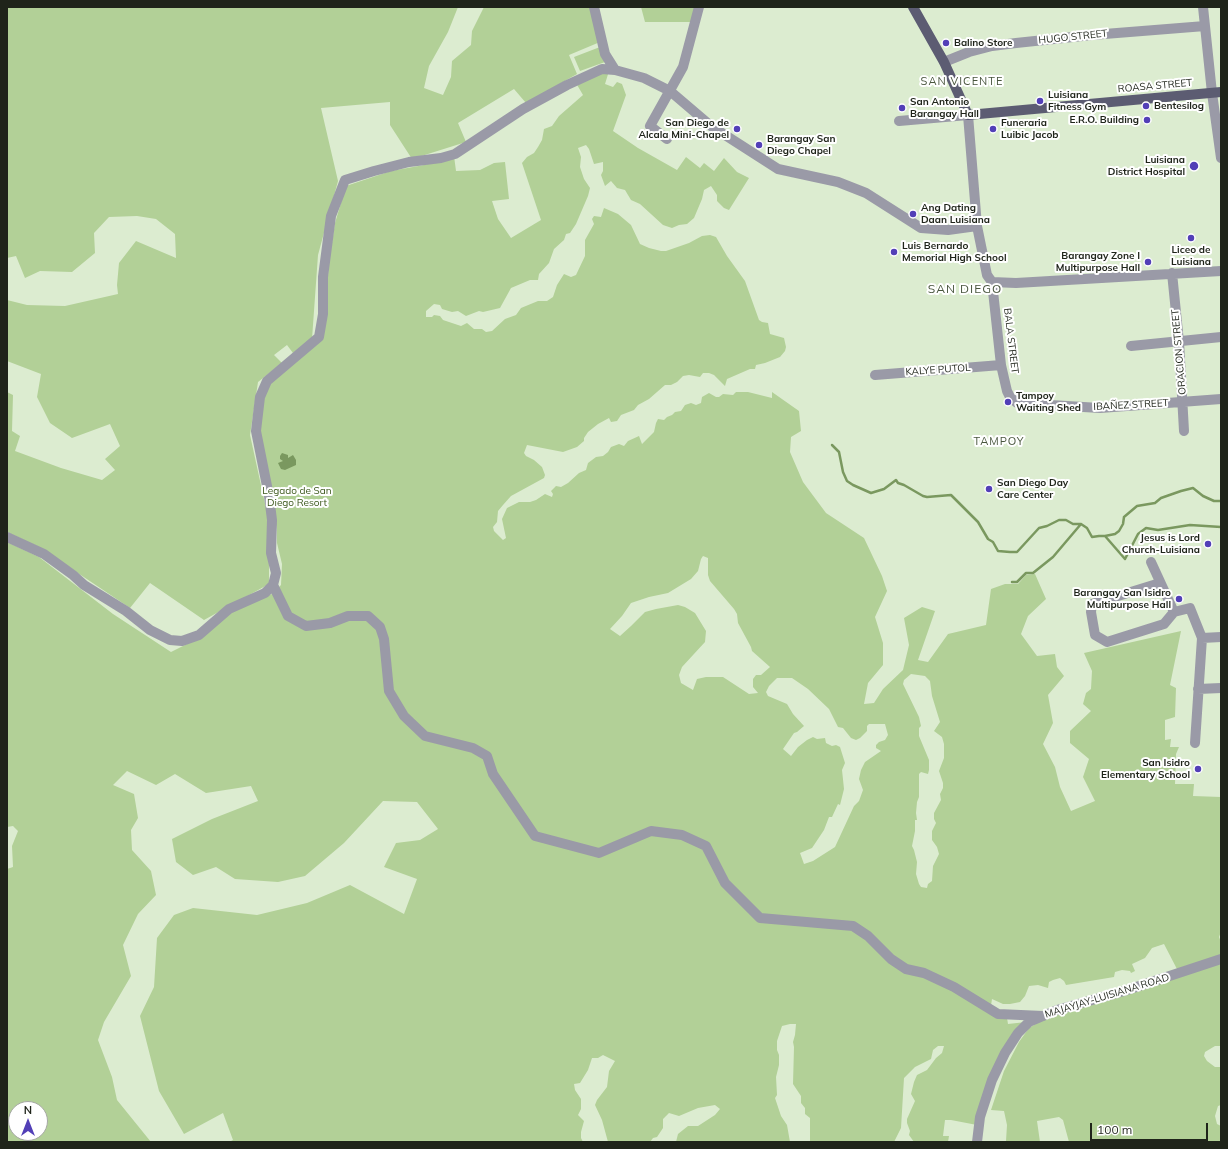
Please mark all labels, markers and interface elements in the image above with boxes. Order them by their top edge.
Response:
street label: HUGO STREET [1038,27,1108,47]
place label: Balino Store [954,37,1012,49]
marker: Balino Store [941,38,951,48]
district label: SAN VICENTE [921,75,1003,89]
street label: ROASA STREET [1117,77,1193,95]
place label: Luisiana Fitness Gym [1048,89,1106,112]
place label: San Antonio Barangay Hall [910,96,979,120]
marker: Luisiana Fitness Gym [1035,96,1045,106]
place label: Bentesilog [1154,100,1204,112]
marker: Bentesilog [1141,101,1151,111]
marker: San Antonio Barangay Hall [897,103,907,113]
place label: E.R.O. Building [1069,114,1139,126]
marker: E.R.O. Building [1142,115,1152,125]
place label: San Diego de Alcala Mini-Chapel [638,117,729,140]
place label: Funeraria Luibic Jacob [1001,117,1059,140]
marker: San Diego de Alcala Mini-Chapel [732,124,742,134]
marker: Funeraria Luibic Jacob [988,124,998,134]
place label: Barangay San Diego Chapel [767,133,835,156]
marker: Barangay San Diego Chapel [754,140,764,150]
place label: Luisiana District Hospital [1108,154,1185,178]
marker: Luisiana District Hospital [1188,160,1200,172]
place label: Ang Dating Daan Luisiana [921,202,990,226]
marker: Ang Dating Daan Luisiana [908,209,918,219]
marker: Liceo de Luisiana [1186,233,1196,243]
place label: Luis Bernardo Memorial High School [902,240,1006,264]
place label: Liceo de Luisiana [1171,244,1211,268]
marker: Luis Bernardo Memorial High School [889,247,899,257]
place label: Barangay Zone I Multipurpose Hall [1056,250,1140,274]
marker: Barangay Zone I Multipurpose Hall [1143,257,1153,267]
district label: SAN DIEGO [928,282,1002,296]
street label: BALA STREET [1001,308,1021,374]
street label: ORACION STREET [1169,309,1189,395]
street label: KALYE PUTOL [905,362,971,378]
place label: Tampoy Waiting Shed [1016,390,1081,414]
marker: Tampoy Waiting Shed [1003,397,1013,407]
street label: IBAÑEZ STREET [1093,397,1169,413]
district label: TAMPOY [973,435,1025,449]
place label: San Diego Day Care Center [997,477,1068,500]
marker: San Diego Day Care Center [984,484,994,494]
park label: Legado de San Diego Resort [262,485,332,508]
place label: Jesus is Lord Church-Luisiana [1122,532,1200,556]
marker: Jesus is Lord Church-Luisiana [1203,539,1213,549]
place label: Barangay San Isidro Multipurpose Hall [1073,587,1171,610]
marker: Barangay San Isidro Multipurpose Hall [1174,594,1184,604]
place label: San Isidro Elementary School [1101,757,1190,780]
marker: San Isidro Elementary School [1193,764,1203,774]
street label: MAJAYJAY-LUISIANA ROAD [1043,971,1171,1021]
north arrow [8,1101,48,1141]
text: N [24,1103,32,1117]
scale bar [1092,1115,1210,1141]
text: 100 m [1097,1122,1132,1137]

